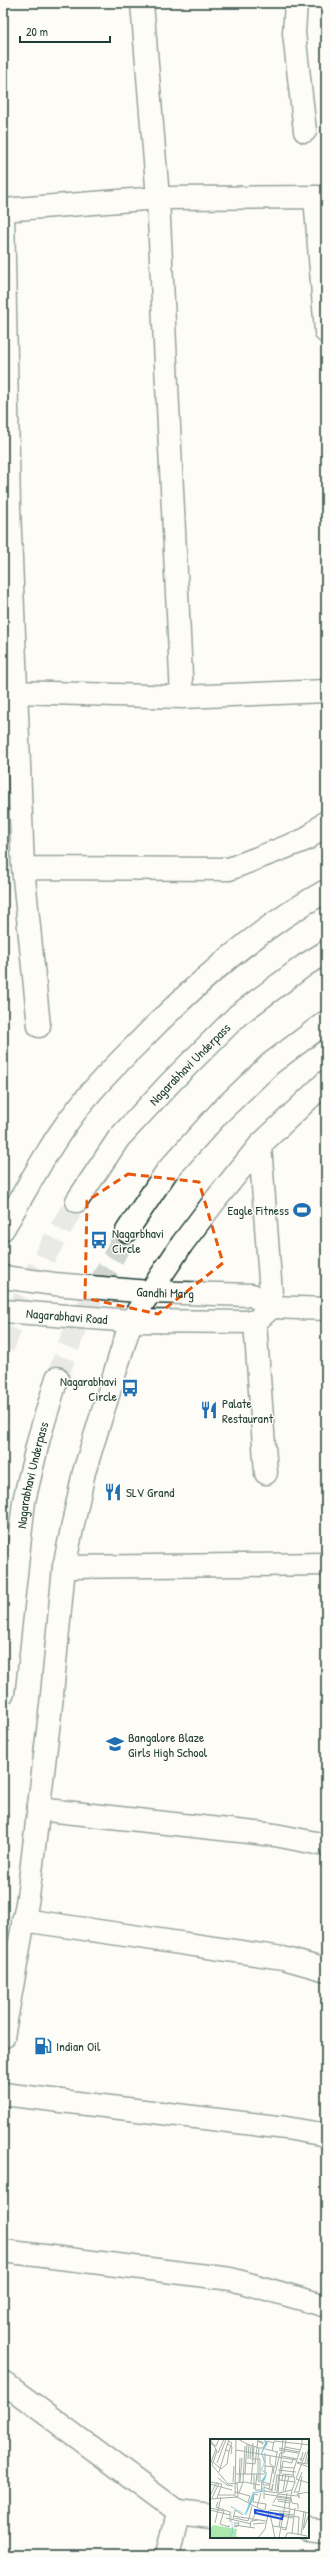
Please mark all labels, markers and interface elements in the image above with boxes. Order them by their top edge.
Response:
scale bar [20,18,110,44]
text: 20 m [26,23,48,40]
street label: Nagarabhavi Underpass [145,1019,234,1109]
sports icon: Eagle Fitness [292,1200,312,1220]
place label: Eagle Fitness [227,1201,289,1219]
place label: Nagarbhavi Circle [112,1224,164,1257]
bus stop icon: Nagarbhavi Circle [89,1230,109,1250]
street label: Gandhi Marg [136,1282,194,1302]
street label: Nagarabhavi Road [25,1304,108,1328]
place label: Nagarabhavi Circle [60,1372,117,1405]
bus stop icon: Nagarabhavi Circle [120,1378,140,1398]
place label: Palate Restaurant [222,1394,274,1427]
restaurant icon: Palate Restaurant [199,1400,219,1420]
street label: Nagarabhavi Underpass [12,1419,52,1530]
restaurant icon: SLV Grand [103,1482,123,1502]
place label: SLV Grand [126,1483,174,1501]
place label: Bangalore Blaze Girls High School [128,1728,208,1761]
school or university icon: Bangalore Blaze Girls High School [105,1734,125,1754]
fuel station icon: Indian Oil [33,2036,53,2056]
place label: Indian Oil [56,2037,101,2055]
inset map [210,2439,309,2538]

